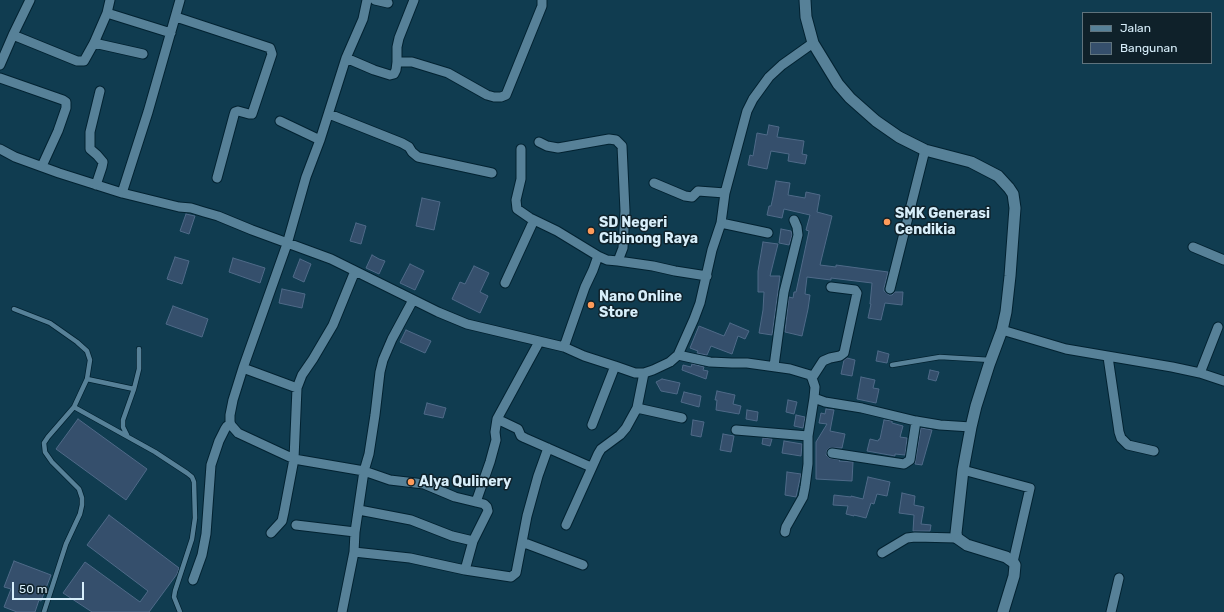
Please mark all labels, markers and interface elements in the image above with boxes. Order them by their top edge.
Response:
legend [1082,12,1212,64]
text: Jalan [1120,21,1151,35]
text: Bangunan [1120,41,1177,55]
place label: SMK Generasi Cendikia [895,206,990,238]
place label: SD Negeri Cibinong Raya [599,215,698,248]
marker: SMK Generasi Cendikia [882,217,892,227]
marker: SD Negeri Cibinong Raya [586,226,596,236]
place label: Nano Online Store [599,289,682,322]
marker: Nano Online Store [586,300,596,310]
place label: Alya Qulinery [419,474,511,490]
marker: Alya Qulinery [406,477,416,487]
scale bar [14,574,86,600]
text: 50 m [19,582,47,596]

